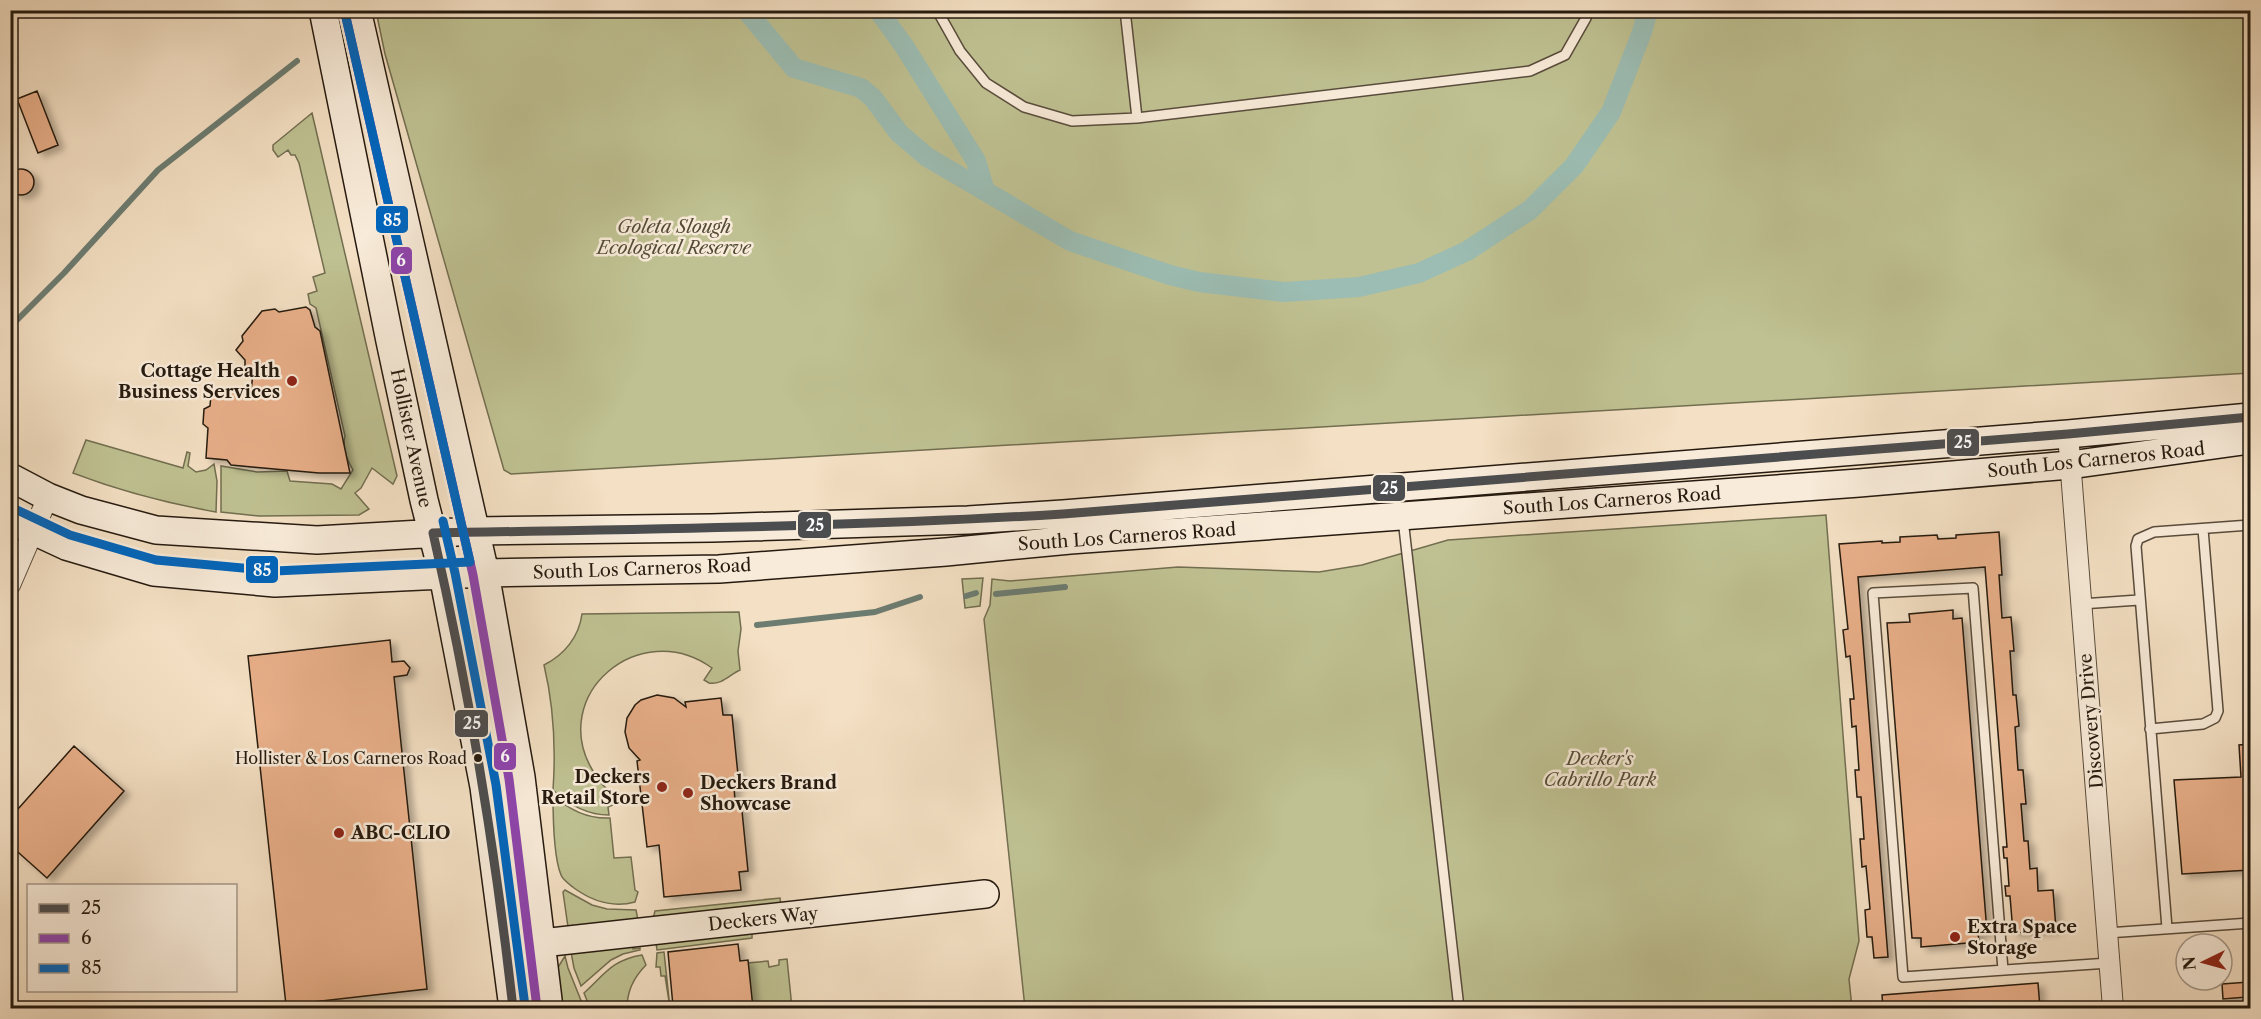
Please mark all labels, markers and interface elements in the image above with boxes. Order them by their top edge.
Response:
line badge: 85 [375,205,409,234]
text: 85 [383,210,402,230]
park label: Goleta Slough Ecological Reserve [595,216,752,259]
line badge: 6 [390,246,413,275]
text: 6 [396,250,406,270]
place label: Cottage Health Business Services [118,360,281,403]
street label: Hollister Avenue [386,366,436,510]
marker: Cottage Health Business Services [285,374,299,388]
line badge: 25 [1946,428,1980,457]
text: 25 [1954,432,1972,452]
street label: South Los Carneros Road [1986,438,2206,482]
line badge: 25 [1372,474,1406,502]
text: 25 [1380,478,1398,498]
street label: South Los Carneros Road [1502,482,1722,520]
line badge: 25 [797,511,832,539]
text: 25 [806,515,824,535]
street label: South Los Carneros Road [1017,518,1237,556]
street label: South Los Carneros Road [532,554,752,584]
line badge: 85 [245,555,279,584]
text: 85 [253,560,272,580]
street label: Discovery Drive [2074,652,2108,790]
line badge: 25 [454,709,489,738]
text: 25 [463,713,481,733]
line badge: 6 [493,742,517,771]
text: 6 [500,746,510,766]
place label: Hollister & Los Carneros Road [235,748,467,768]
park label: Decker's Cabrillo Park [1544,748,1657,791]
marker: Hollister & Los Carneros Road [472,752,484,764]
place label: Deckers Retail Store [541,766,650,809]
place label: Deckers Brand Showcase [700,772,837,815]
marker: Deckers Retail Store [655,780,669,794]
marker: Deckers Brand Showcase [681,786,695,800]
place label: ABC-CLIO [350,822,450,844]
marker: ABC-CLIO [332,826,346,840]
legend [27,884,237,992]
text: 25 [81,897,101,919]
street label: Deckers Way [707,902,820,936]
place label: Extra Space Storage [1967,916,2077,959]
text: 6 [81,927,92,949]
marker: Extra Space Storage [1948,930,1962,944]
north arrow [2174,932,2234,992]
text: N [2178,955,2200,971]
text: 85 [81,957,101,979]

